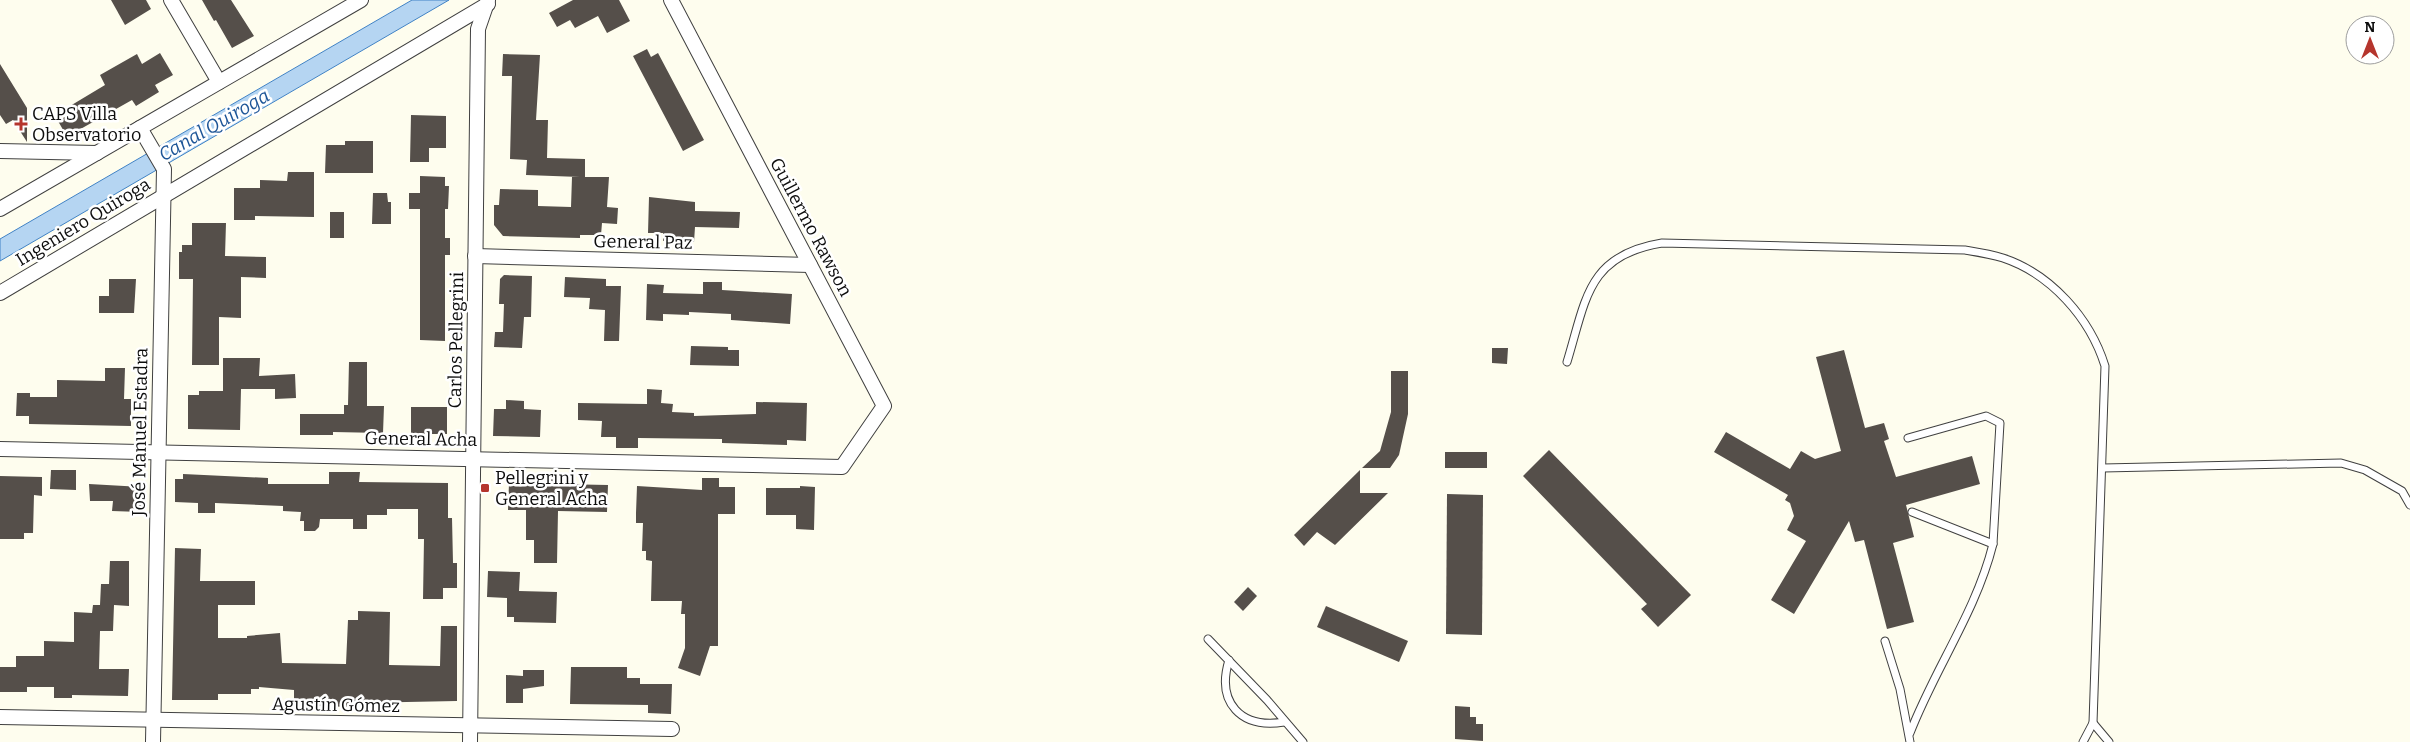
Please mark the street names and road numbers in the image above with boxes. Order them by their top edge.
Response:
street label: Guillermo Rawson [765,154,857,301]
street label: Ingeniero Quiroga [12,173,154,271]
street label: General Paz [593,230,693,254]
street label: Carlos Pellegrini [444,272,468,408]
street label: José Manuel Estadra [128,347,152,517]
street label: General Acha [364,427,478,451]
street label: Agustín Gómez [272,693,400,717]

